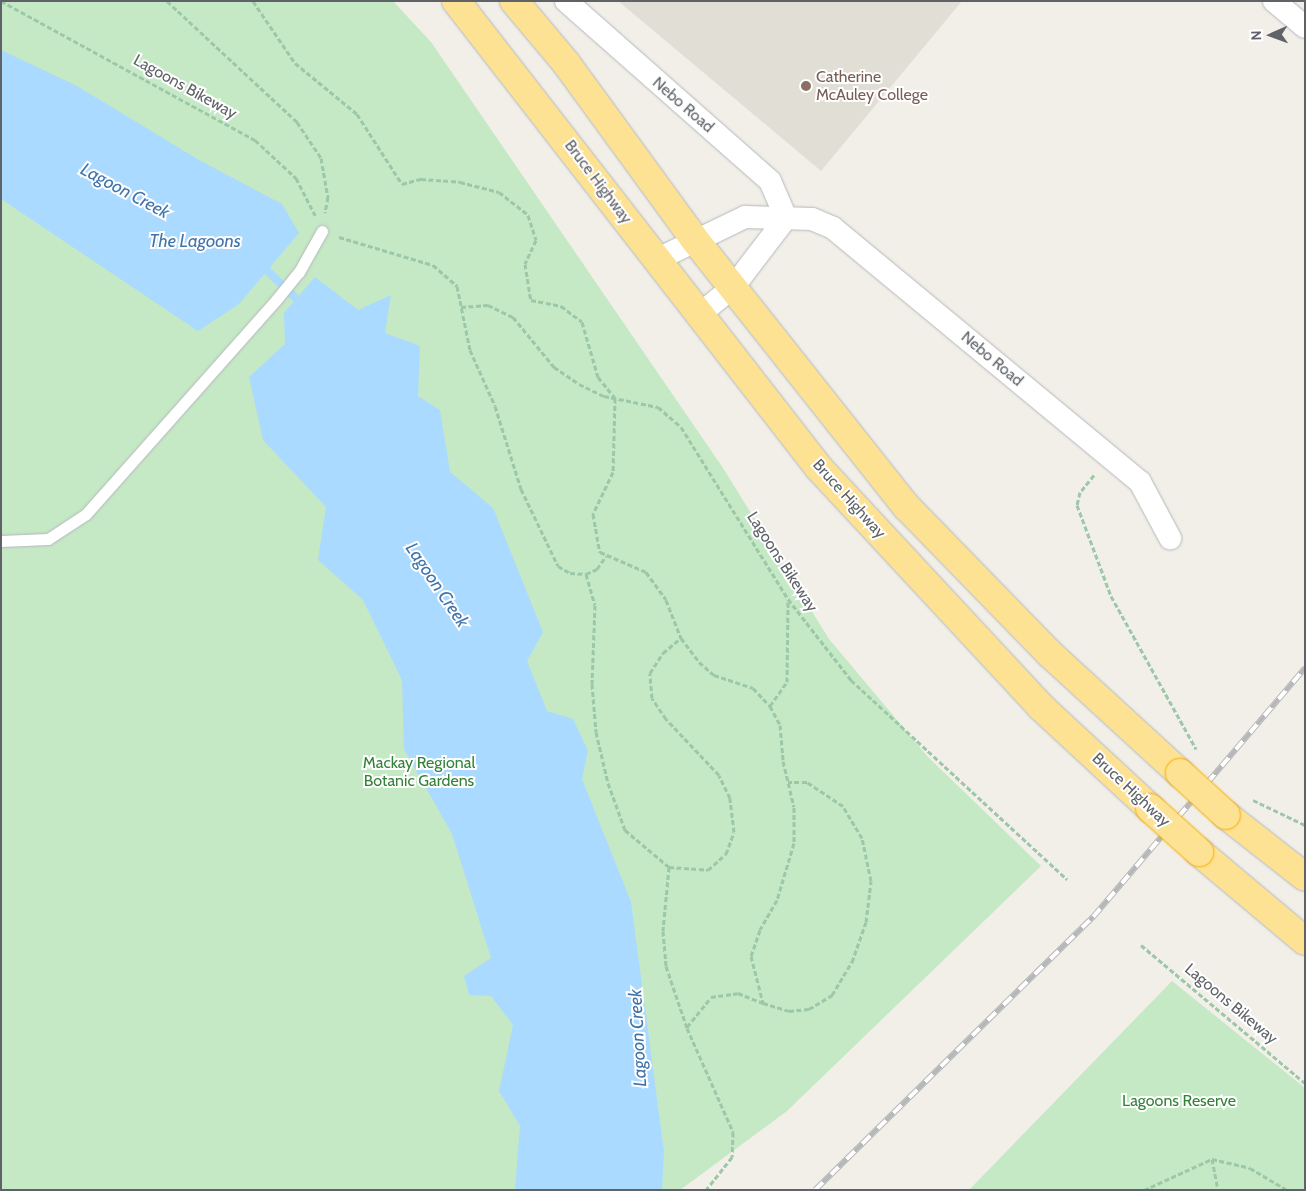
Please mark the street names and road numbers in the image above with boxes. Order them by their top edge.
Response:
street label: Lagoons Bikeway [130,51,240,123]
street label: Nebo Road [648,73,718,137]
street label: Bruce Highway [560,136,636,228]
street label: Nebo Road [957,327,1027,391]
street label: Bruce Highway [808,455,890,543]
street label: Lagoons Bikeway [743,508,821,616]
street label: Bruce Highway [1088,749,1174,831]
street label: Lagoons Bikeway [1181,960,1281,1048]

